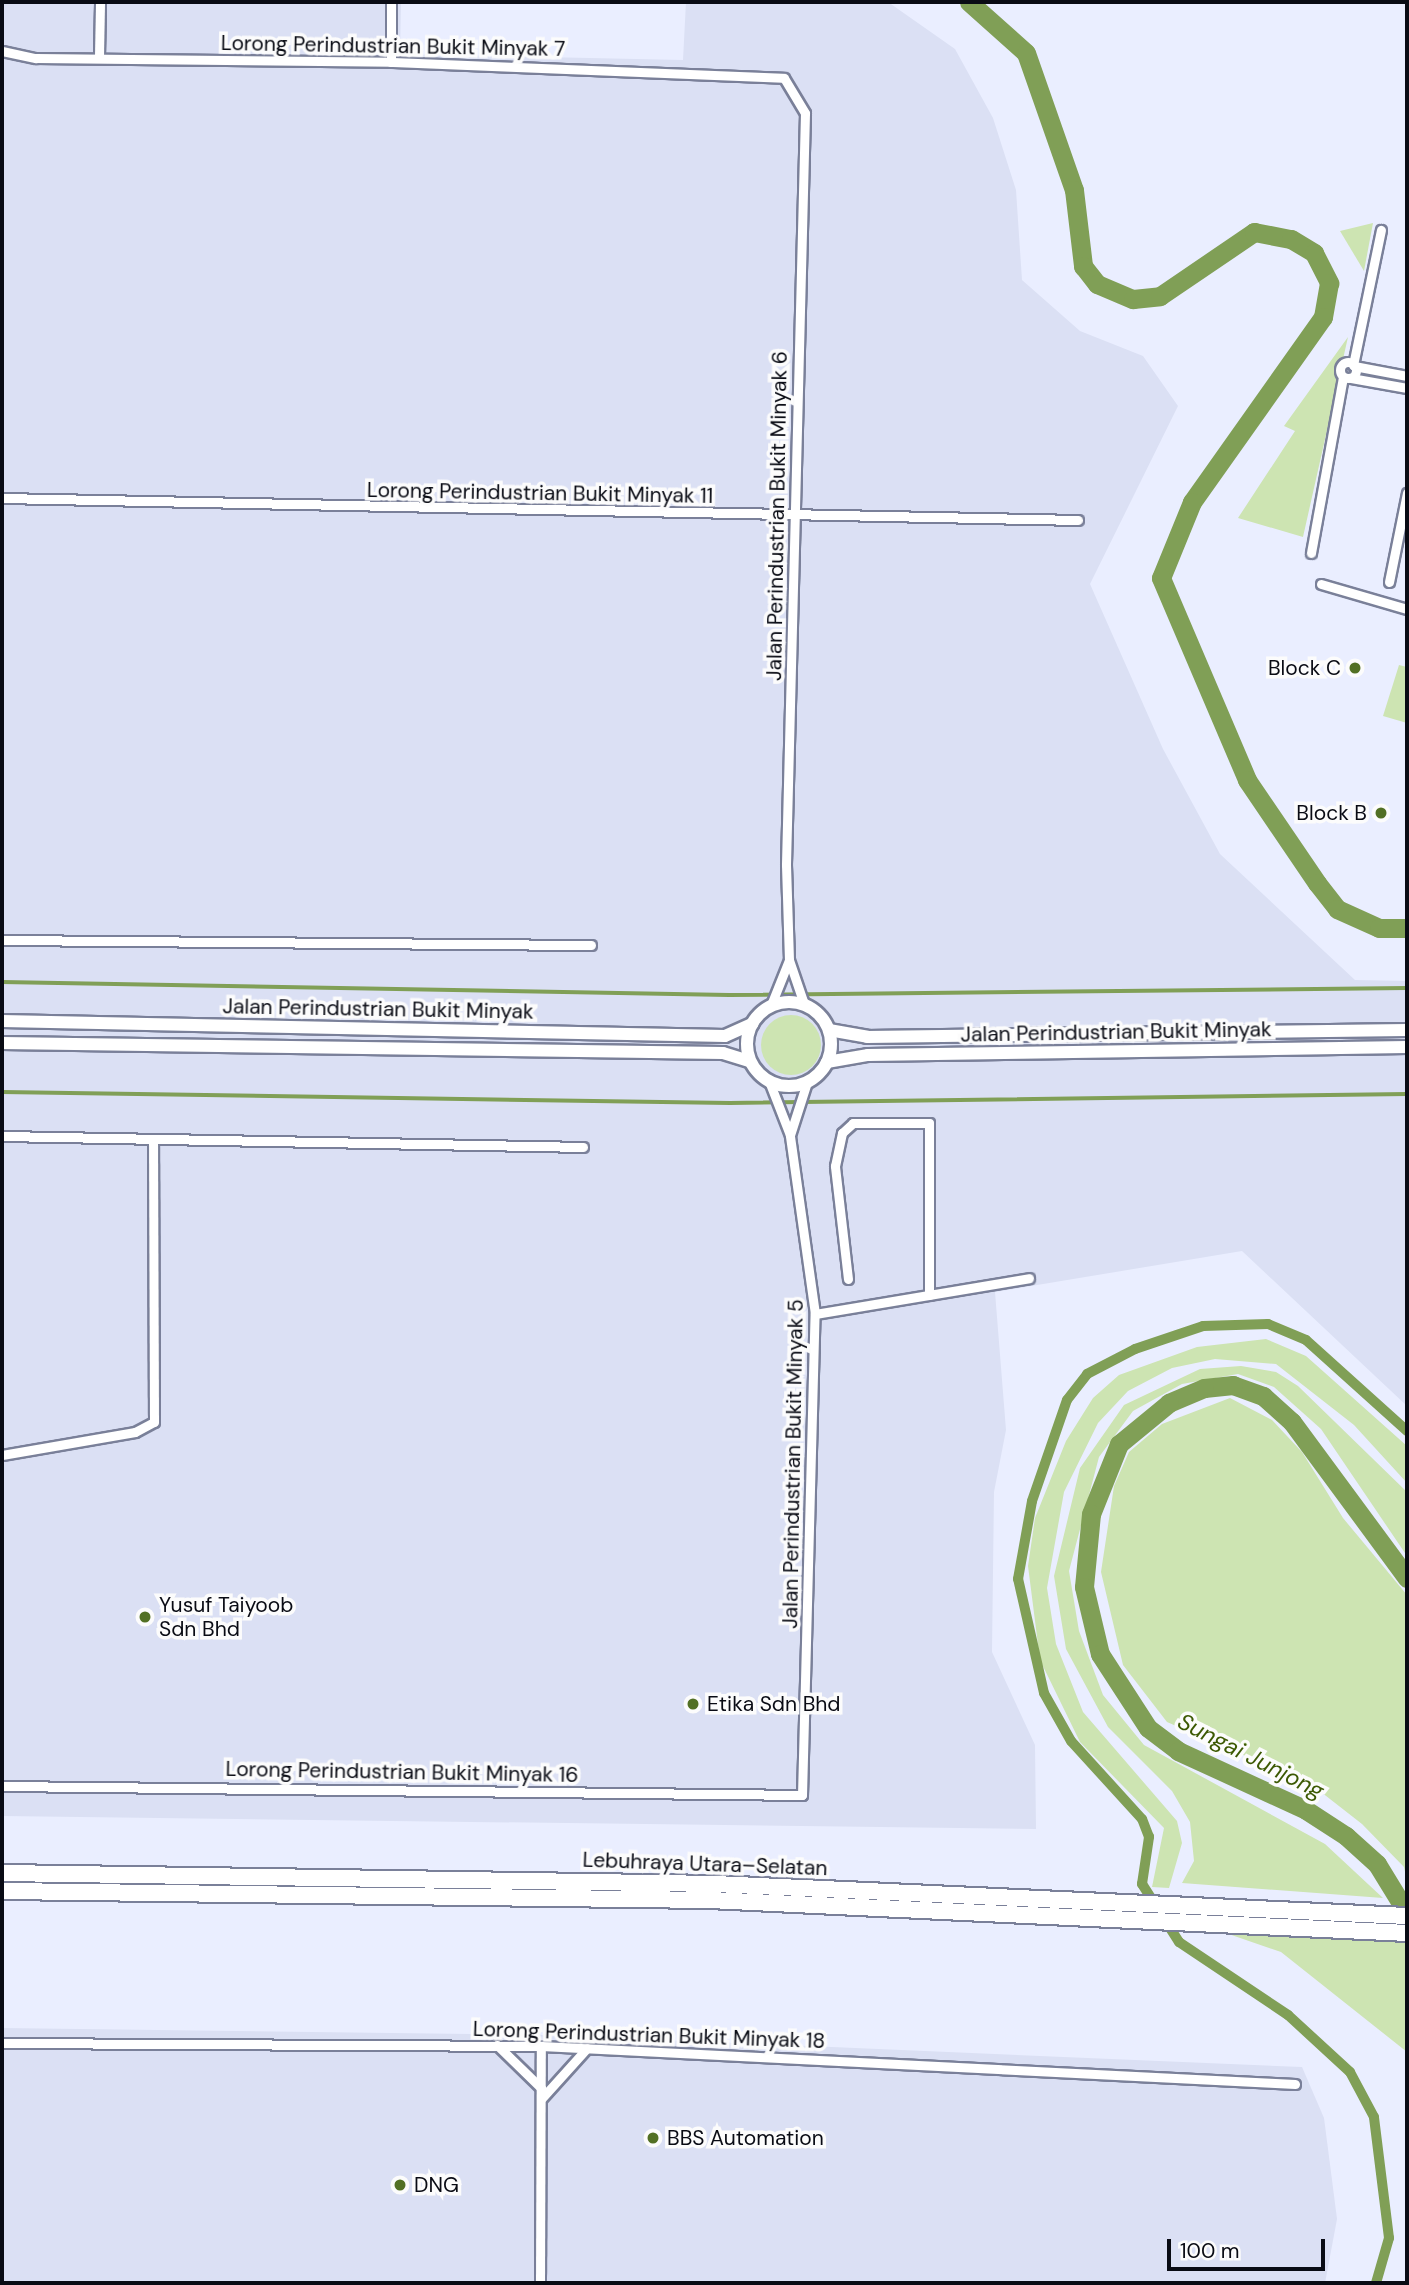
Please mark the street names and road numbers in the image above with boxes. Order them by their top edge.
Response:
street label: Lorong Perindustrian Bukit Minyak 7 [221,30,565,62]
street label: Jalan Perindustrian Bukit Minyak 6 [762,351,792,681]
street label: Lorong Perindustrian Bukit Minyak 11 [367,477,713,509]
street label: Jalan Perindustrian Bukit Minyak [222,994,534,1024]
street label: Jalan Perindustrian Bukit Minyak [960,1017,1272,1047]
street label: Jalan Perindustrian Bukit Minyak 5 [778,1299,808,1629]
street label: Lorong Perindustrian Bukit Minyak 16 [225,1756,579,1788]
street label: Lebuhraya Utara–Selatan [582,1847,828,1881]
street label: Lorong Perindustrian Bukit Minyak 18 [472,2016,826,2054]

